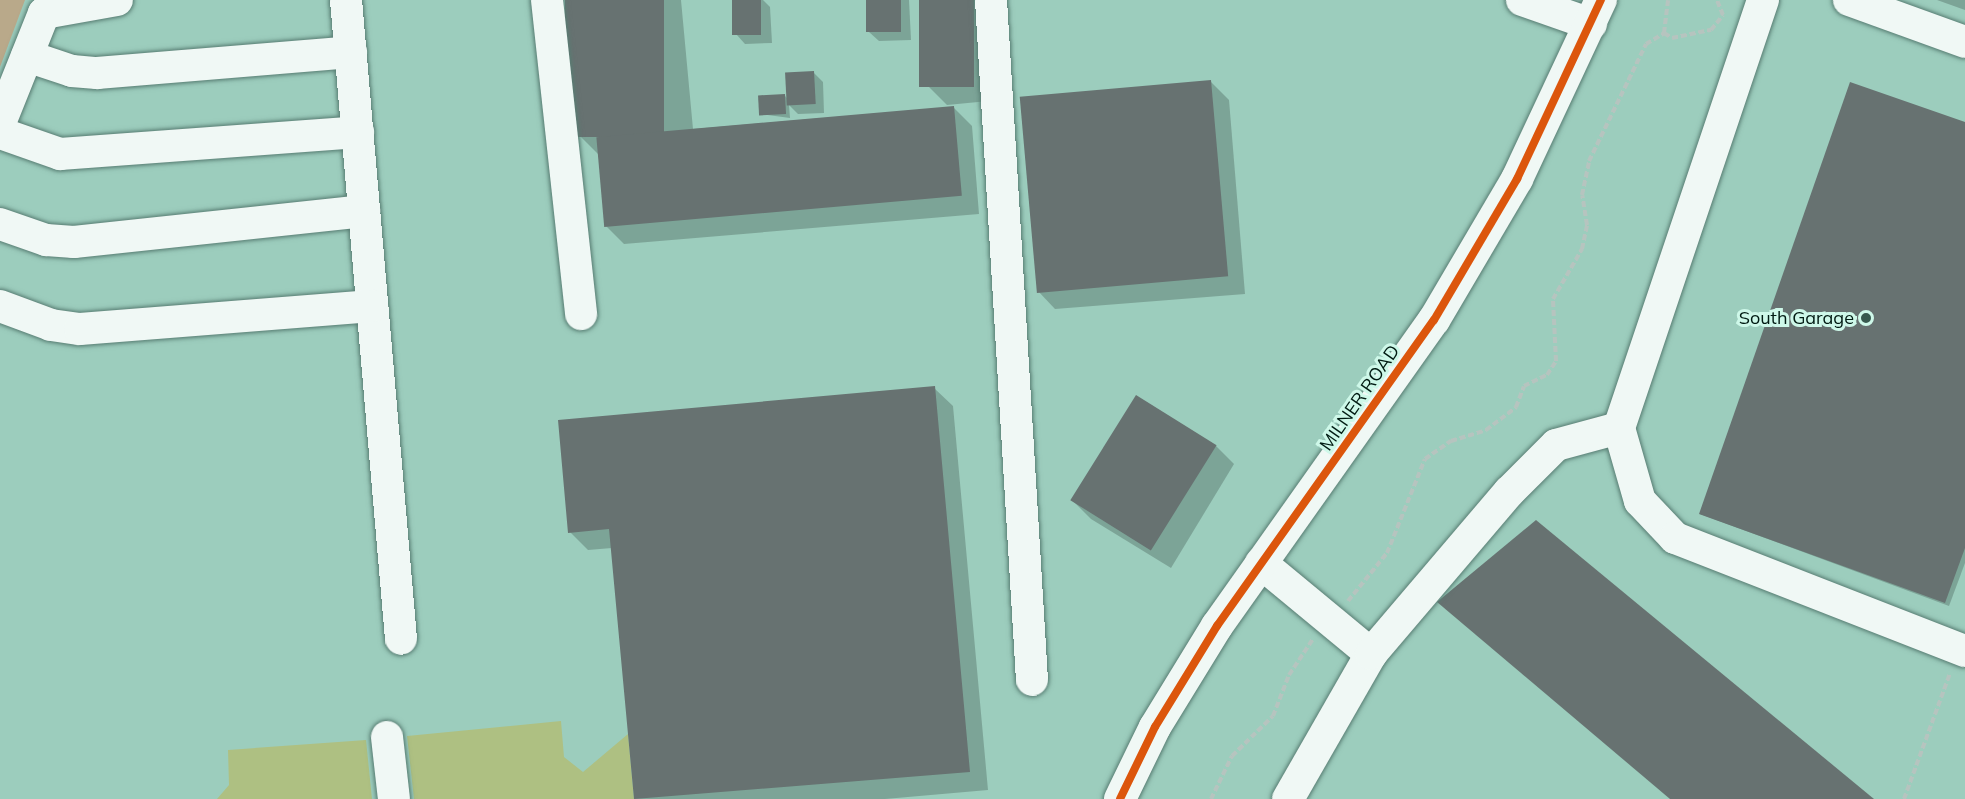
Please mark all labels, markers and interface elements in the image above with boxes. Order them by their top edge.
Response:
place label: South Garage [1739,307,1854,329]
marker: South Garage [1859,311,1873,325]
street label: MILNER ROAD [1316,341,1404,455]

